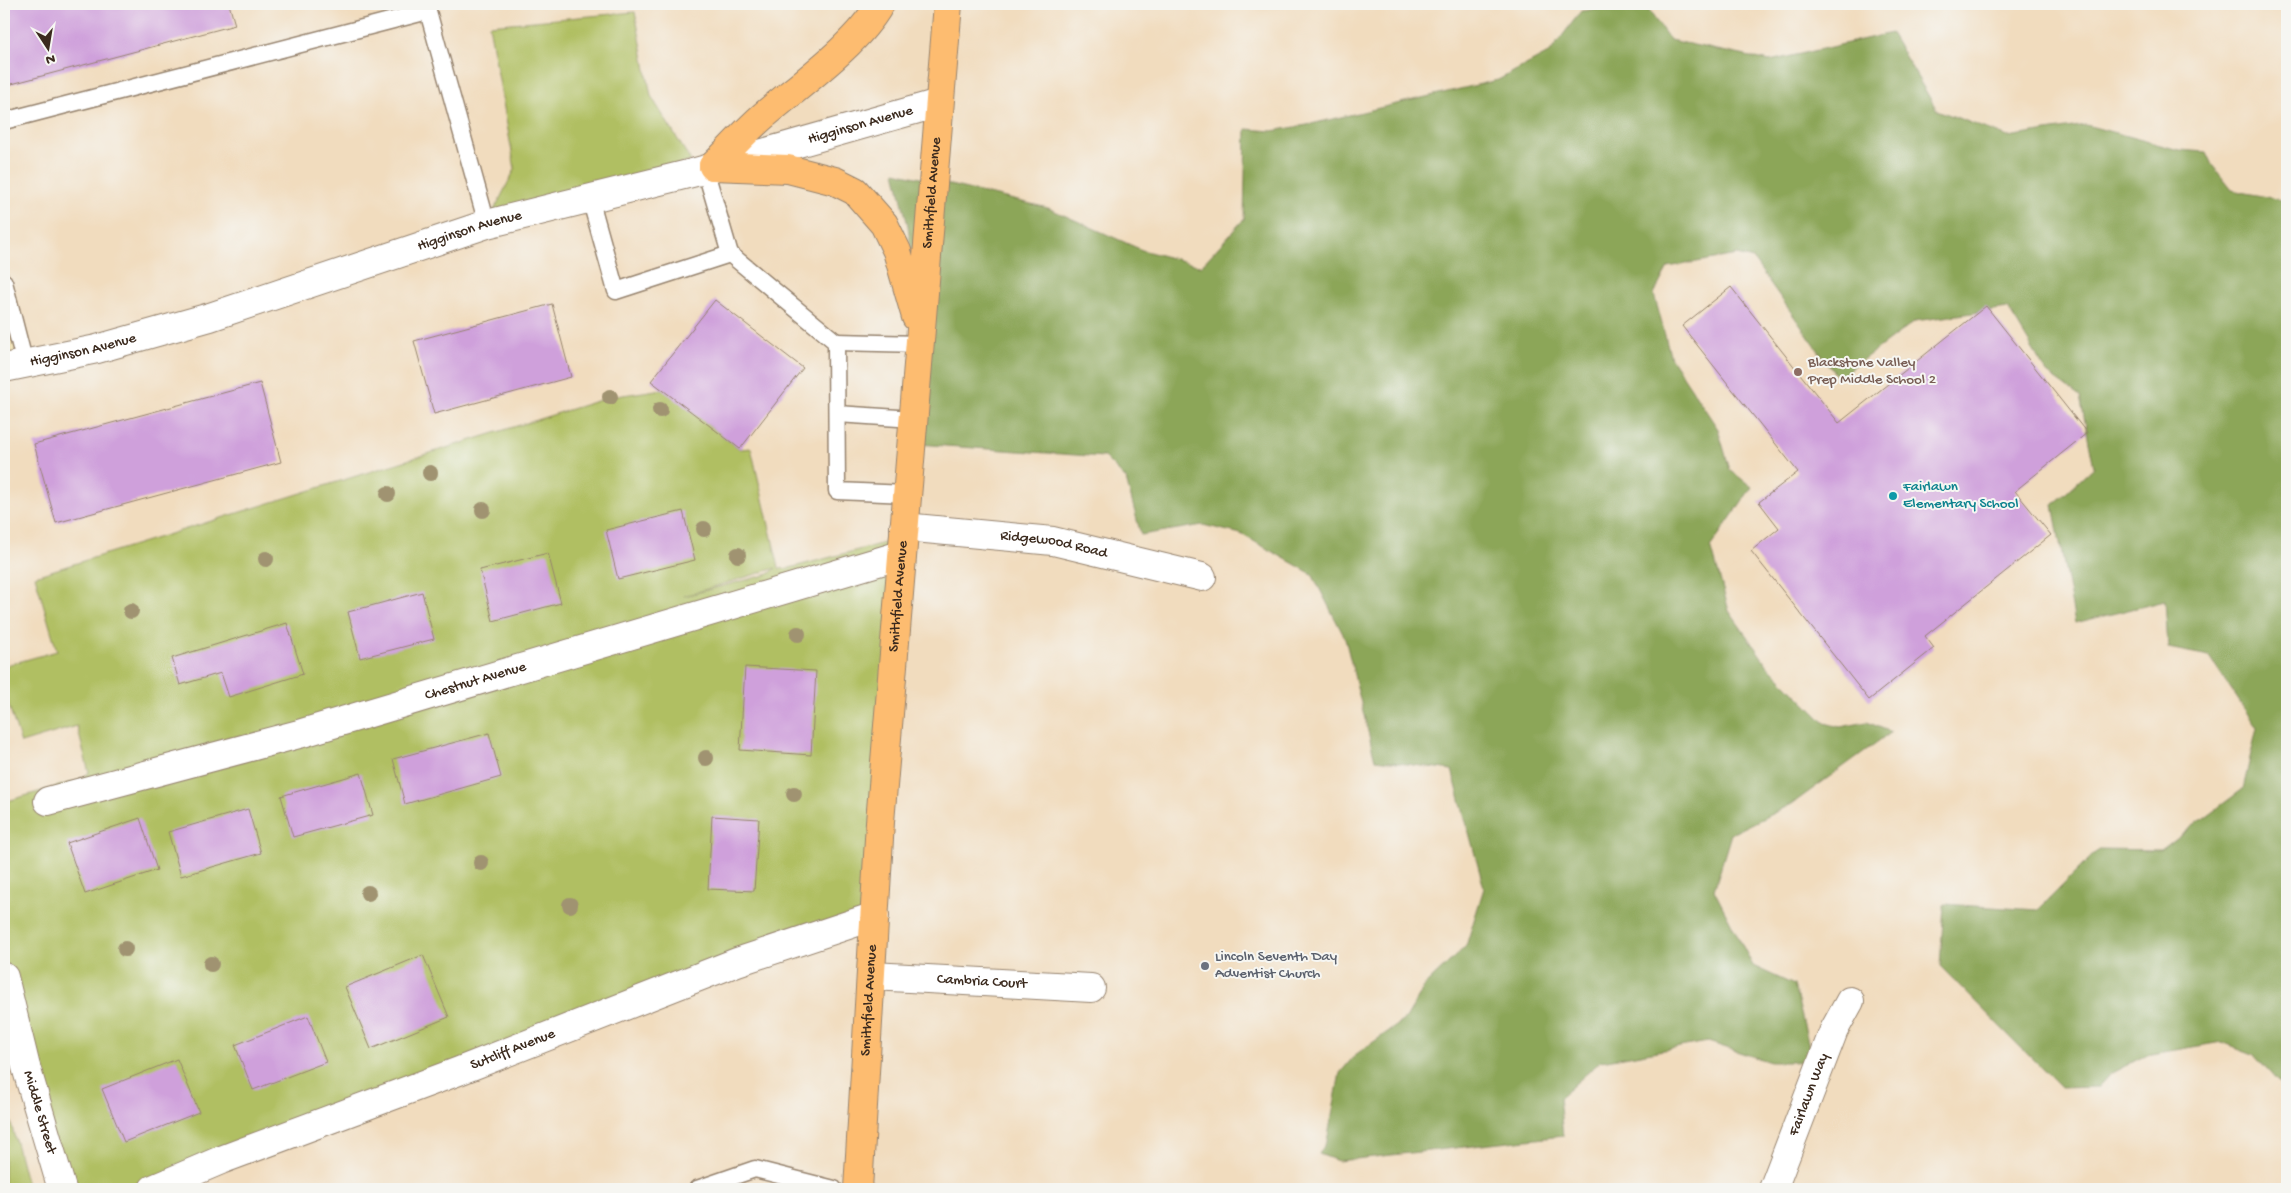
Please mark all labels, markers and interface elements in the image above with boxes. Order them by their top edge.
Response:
north arrow [22,22,72,72]
text: N [44,49,56,68]
street label: Higginson Avenue [806,102,915,149]
street label: Smithfield Avenue [919,136,946,249]
street label: Higginson Avenue [415,207,524,256]
street label: Higginson Avenue [28,329,139,371]
place label: Blackstone Valley Prep Middle School 2 [1807,354,1936,389]
marker: Blackstone Valley Prep Middle School 2 [1792,366,1804,378]
place label: Fairlawn Elementary School [1902,478,2019,513]
marker: Fairlawn Elementary School [1887,490,1899,502]
street label: Ridgewood Road [999,527,1110,563]
street label: Smithfield Avenue [885,540,912,653]
street label: Chestnut Avenue [423,658,529,705]
street label: Smithfield Avenue [857,944,882,1057]
place label: Lincoln Seventh Day Adventist Church [1215,948,1338,983]
marker: Lincoln Seventh Day Adventist Church [1199,960,1211,972]
street label: Cambria Court [936,971,1029,994]
street label: Sutcliff Avenue [468,1025,558,1075]
street label: Fairlawn Way [1785,1050,1833,1139]
street label: Middle Street [19,1069,61,1158]

